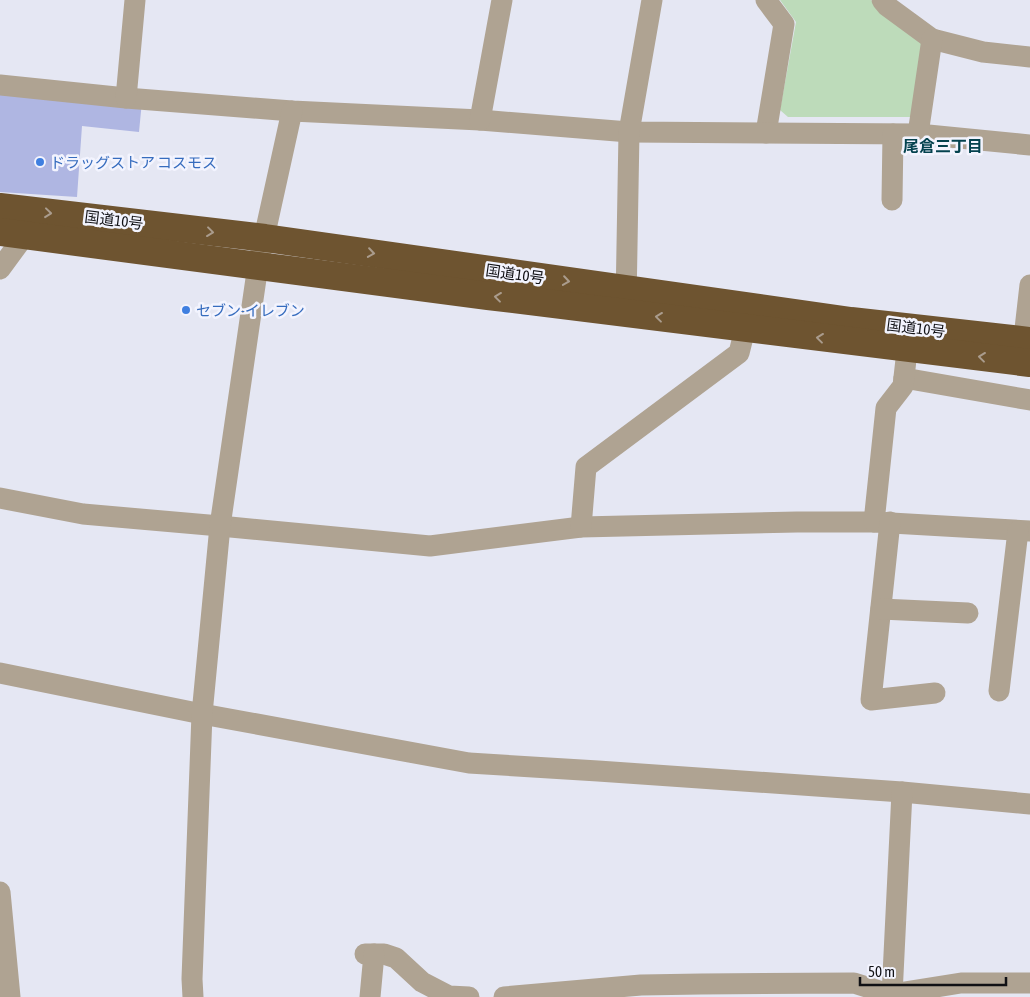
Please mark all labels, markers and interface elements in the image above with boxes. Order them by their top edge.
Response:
district label: 尾倉三丁目 [903,137,983,155]
place label: ドラッグストア コスモス [50,154,217,171]
marker: ドラッグストア コスモス [34,156,46,168]
one-way arrow [45,207,53,218]
street label: 国道10号 [84,208,144,232]
one-way arrow [206,226,214,237]
one-way arrow [367,248,375,258]
street label: 国道10号 [485,261,545,287]
one-way arrow [562,276,571,286]
one-way arrow [494,292,502,303]
place label: セブン-イレブン [196,302,305,319]
marker: セブン-イレブン [180,304,192,316]
one-way arrow [655,312,663,323]
street label: 国道10号 [886,316,946,340]
one-way arrow [816,333,824,344]
one-way arrow [977,352,985,363]
scale bar [860,954,1006,986]
text: 50 m [868,963,895,980]

